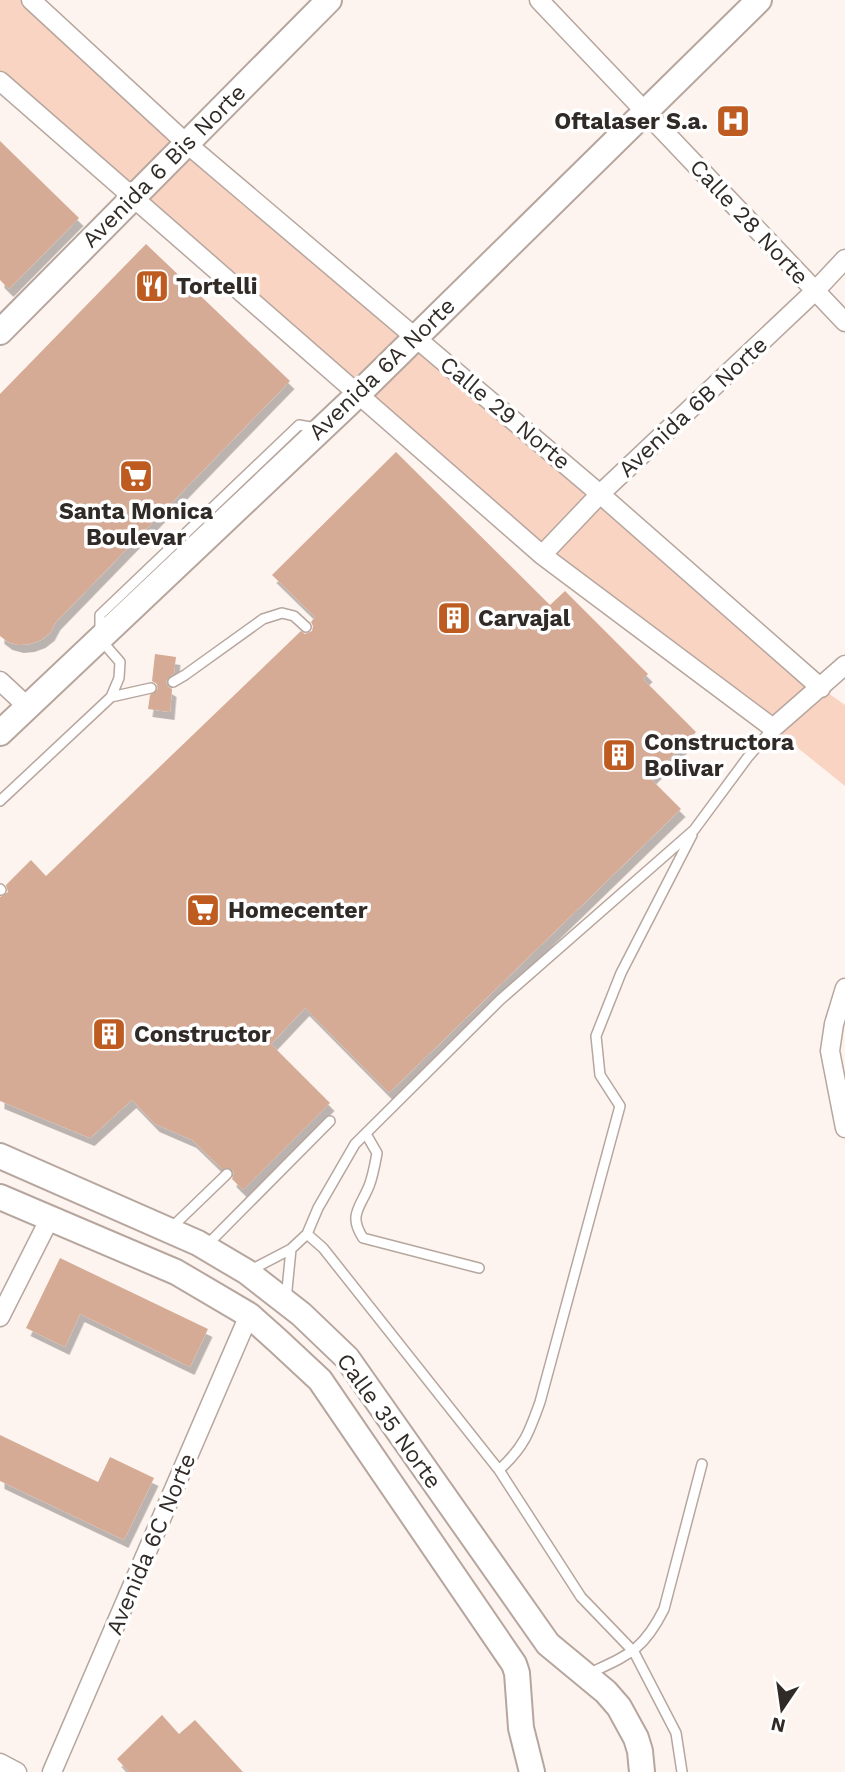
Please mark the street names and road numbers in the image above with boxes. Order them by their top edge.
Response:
street label: Avenida 6 Bis Norte [77,79,251,253]
street label: Calle 28 Norte [684,154,814,290]
street label: Avenida 6A Norte [303,292,461,446]
street label: Avenida 6B Norte [613,331,773,483]
street label: Calle 29 Norte [434,351,576,475]
street label: Calle 35 Norte [331,1348,447,1494]
street label: Avenida 6C Norte [101,1449,201,1639]

